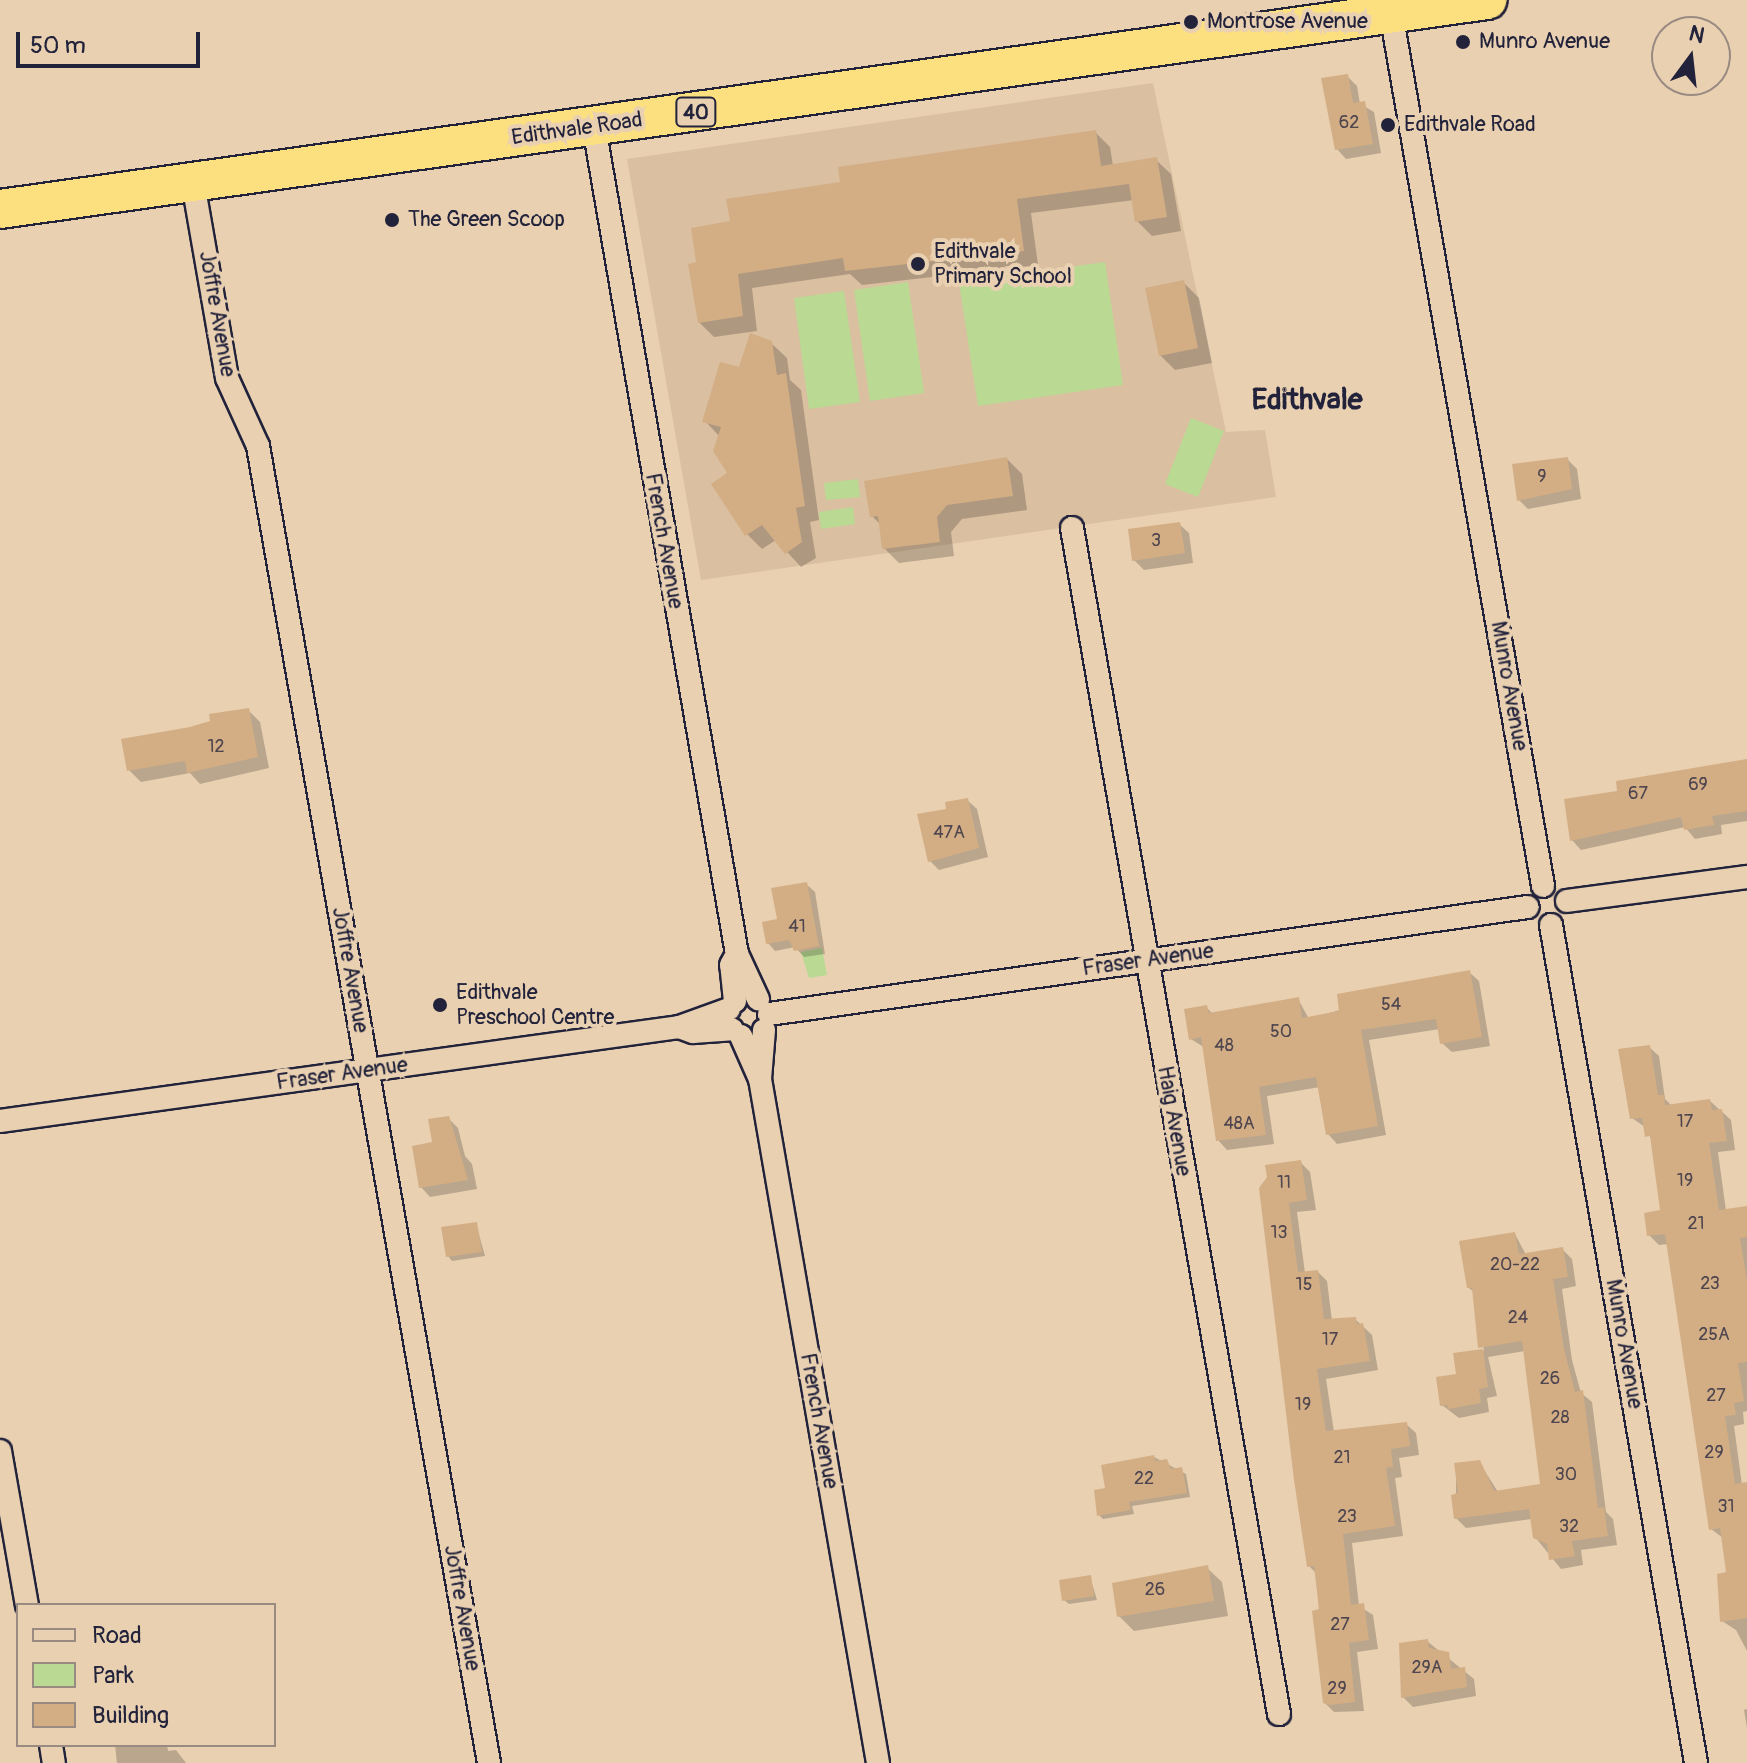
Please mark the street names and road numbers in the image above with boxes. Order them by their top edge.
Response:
road number: 40 [674,96,718,128]
street label: Edithvale Road [510,107,644,151]
street label: Joffre Avenue [193,249,241,379]
street label: French Avenue [639,471,689,611]
street label: Munro Avenue [1485,619,1533,753]
street label: Joffre Avenue [326,905,374,1035]
street label: Fraser Avenue [1081,938,1215,982]
street label: Fraser Avenue [275,1052,409,1096]
street label: Haig Avenue [1151,1064,1197,1178]
street label: Munro Avenue [1600,1277,1648,1411]
street label: French Avenue [794,1351,844,1491]
street label: Joffre Avenue [438,1543,486,1673]

